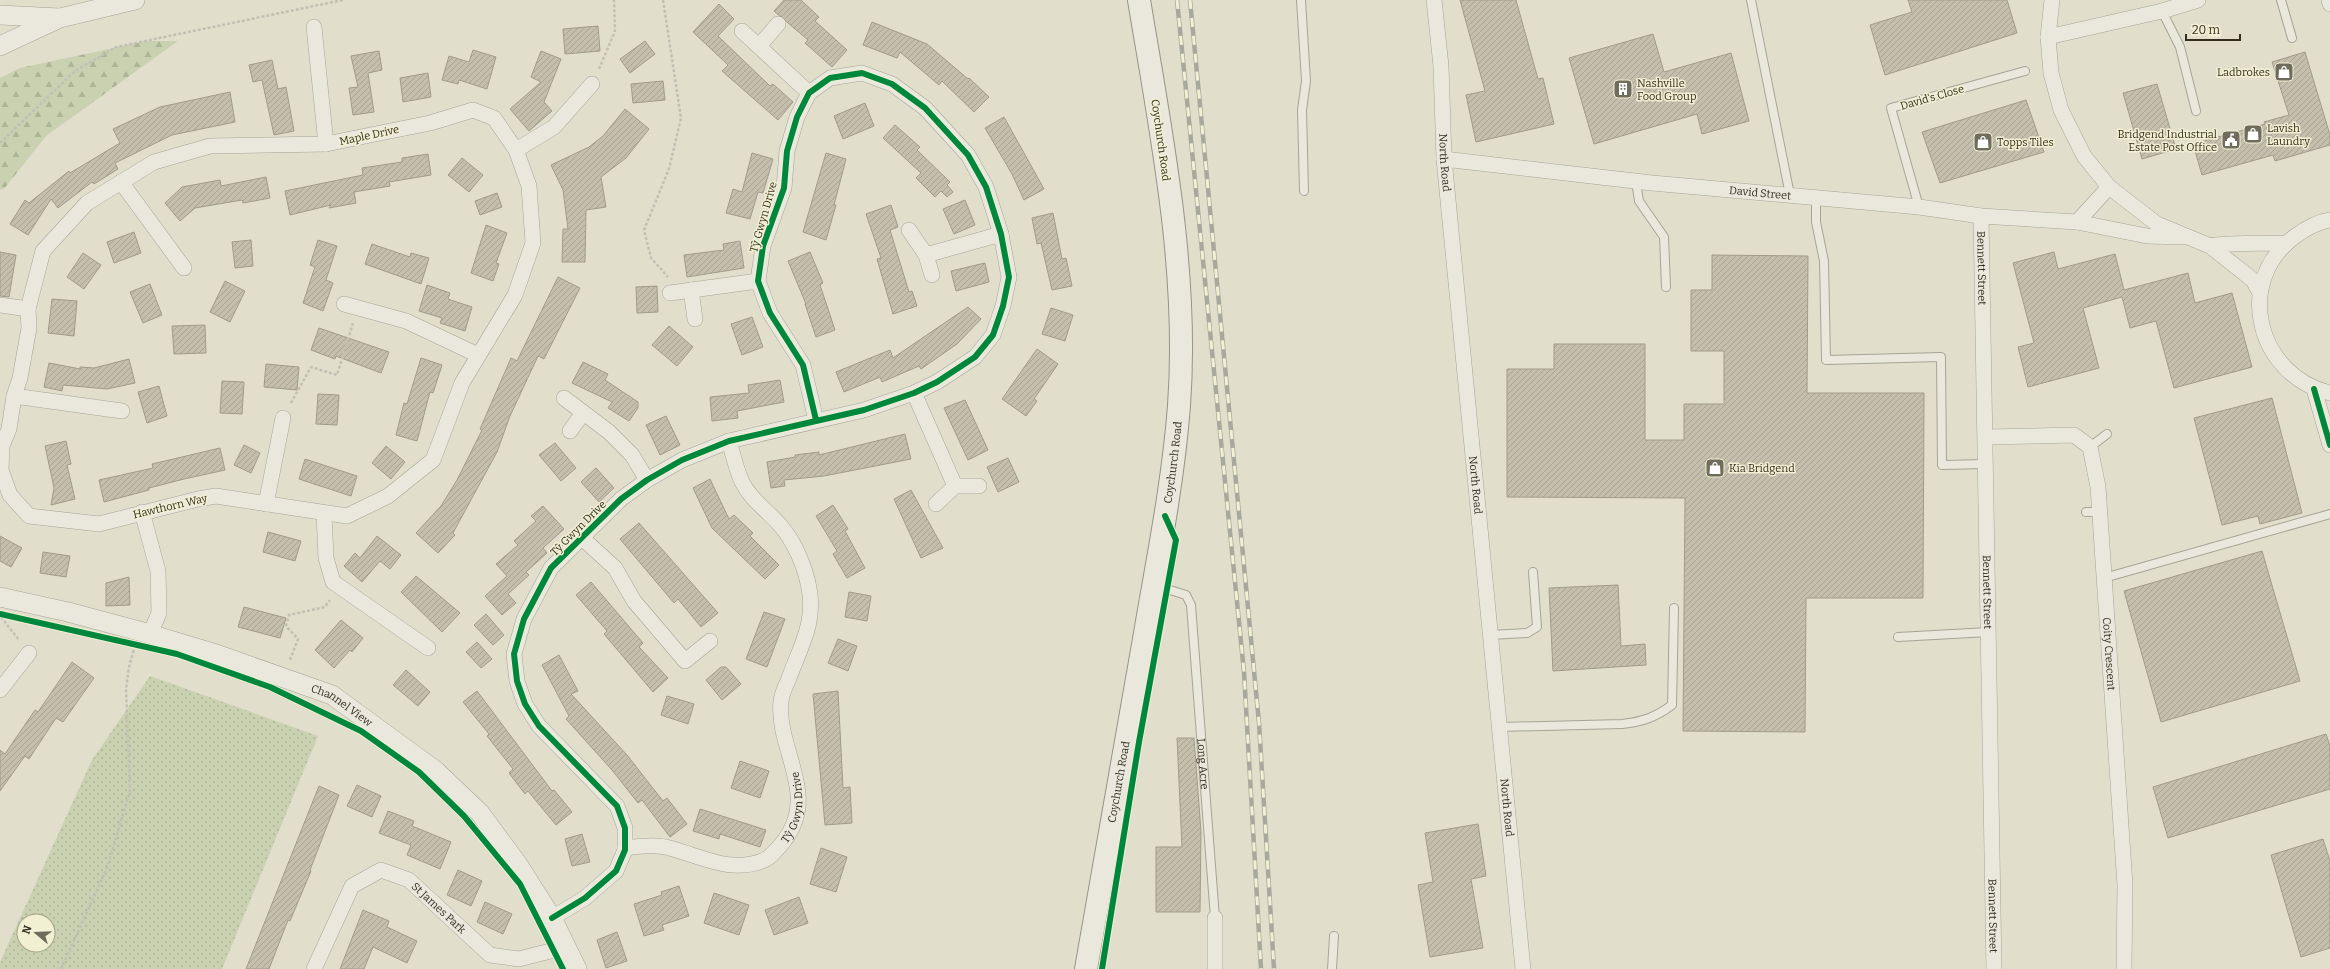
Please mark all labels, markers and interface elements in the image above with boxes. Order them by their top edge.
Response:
scale bar [2186,16,2240,42]
text: 20 m [2192,23,2221,37]
shop icon: Ladbrokes [2273,61,2295,83]
place label: Ladbrokes [2217,66,2270,79]
place label: Nashville Food Group [1637,77,1697,103]
building icon: Nashville Food Group [1612,78,1634,100]
street label: David's Close [1899,82,1966,113]
street label: Coychurch Road [1148,98,1173,182]
place label: Lavish Laundry [2267,122,2310,148]
street label: Maple Drive [338,123,400,148]
shop icon: Lavish Laundry [2242,123,2264,145]
place label: Bridgend Industrial Estate Post Office [2117,128,2217,154]
public building icon: Bridgend Industrial Estate Post Office [2220,129,2242,151]
shop icon: Topps Tiles [1972,131,1994,153]
street label: North Road [1436,133,1453,193]
place label: Topps Tiles [1997,136,2054,149]
street label: Tŷ Gwyn Drive [747,180,780,254]
street label: David Street [1729,184,1792,202]
street label: Bennett Street [1974,231,1989,305]
street label: Coychurch Road [1161,420,1185,504]
street label: North Road [1466,455,1485,515]
shop icon: Kia Bridgend [1704,457,1726,479]
place label: Kia Bridgend [1729,462,1795,475]
street label: Hawthorn Way [132,492,209,521]
street label: Tŷ Gwyn Drive [548,498,609,559]
street label: Bennett Street [1980,555,1994,629]
street label: Coity Crescent [2100,617,2118,691]
street label: Channel View [309,682,375,729]
street label: Long Acre [1194,738,1211,790]
street label: Coychurch Road [1105,740,1133,824]
street label: Tŷ Gwyn Drive [779,771,805,846]
street label: North Road [1497,778,1516,838]
street label: Bennett Street [1985,879,2000,953]
street label: St James Park [409,880,469,937]
north arrow [16,913,56,953]
text: N [19,923,35,936]

